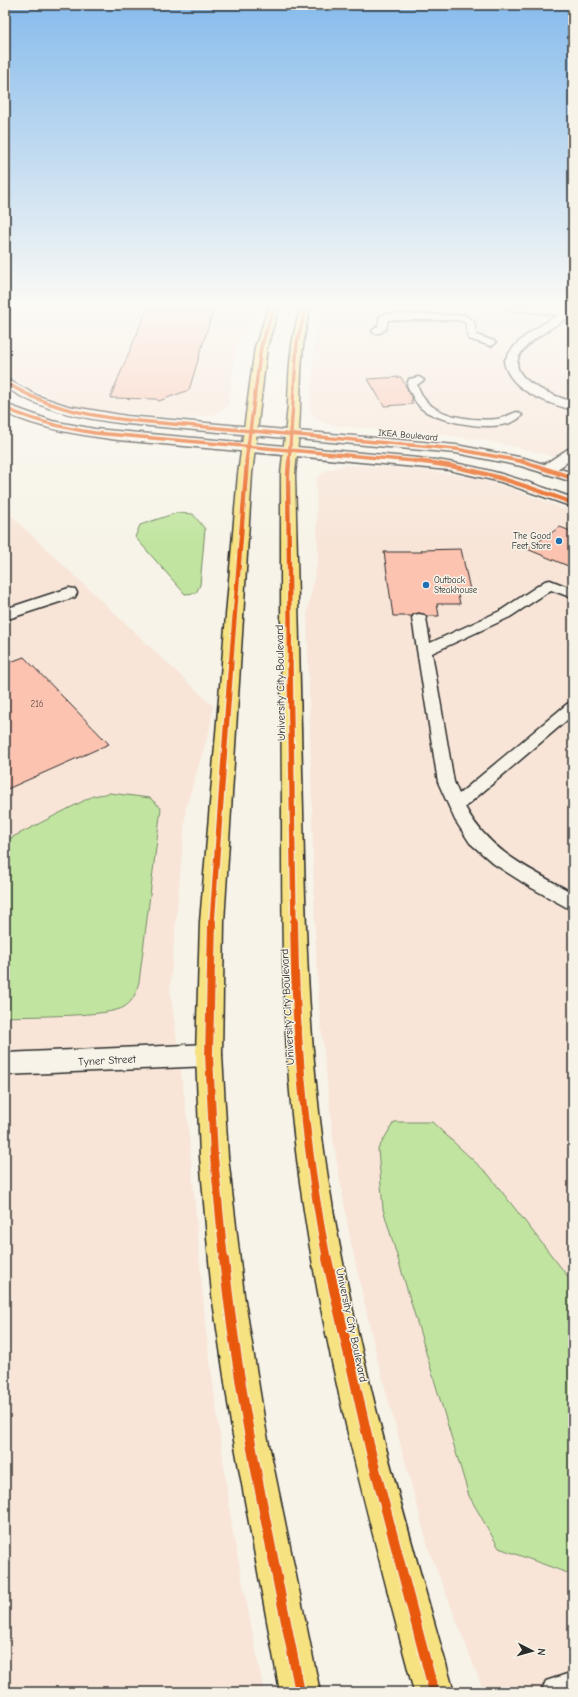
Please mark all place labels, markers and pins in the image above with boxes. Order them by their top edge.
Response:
place label: The Good Feet Store [512,531,551,551]
marker: The Good Feet Store [554,536,564,546]
place label: Outback Steakhouse [434,575,478,595]
marker: Outback Steakhouse [421,580,431,590]

